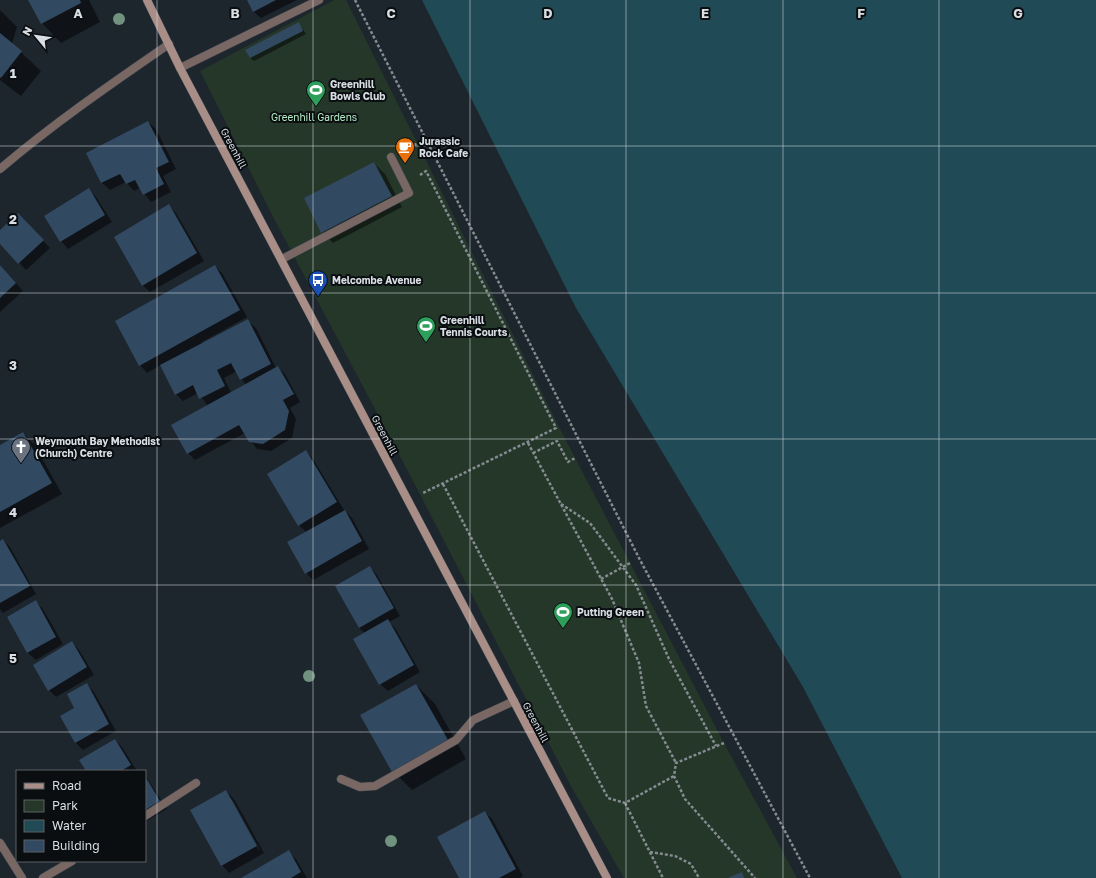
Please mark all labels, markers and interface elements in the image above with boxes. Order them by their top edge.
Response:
text: A [73,5,83,21]
text: B [230,5,240,21]
text: C [386,5,396,21]
text: D [543,5,553,21]
text: E [701,5,709,21]
text: F [857,5,865,21]
text: G [1013,5,1023,21]
north arrow [16,16,56,56]
text: N [19,24,35,38]
text: 1 [10,65,17,81]
place label: Greenhill Bowls Club [330,78,385,102]
sports icon: Greenhill Bowls Club [305,79,327,107]
park label: Greenhill Gardens [271,111,357,123]
street label: Greenhill [218,126,250,170]
place label: Jurassic Rock Cafe [419,135,468,159]
cafe icon: Jurassic Rock Cafe [394,136,416,164]
text: 2 [9,211,17,227]
bus stop icon: Melcombe Avenue [307,269,329,297]
place label: Melcombe Avenue [332,274,421,286]
place label: Greenhill Tennis Courts [440,314,508,338]
sports icon: Greenhill Tennis Courts [415,315,437,343]
text: 3 [9,357,17,373]
street label: Greenhill [369,413,401,457]
place label: Weymouth Bay Methodist (Church) Centre [35,435,160,459]
church icon: Weymouth Bay Methodist (Church) Centre [10,436,32,464]
text: 4 [9,504,17,520]
sports icon: Putting Green [552,601,574,629]
place label: Putting Green [577,606,644,618]
text: 5 [9,650,17,666]
street label: Greenhill [520,700,552,744]
legend [16,770,146,862]
text: Road [52,778,81,793]
text: Park [52,798,78,813]
text: Water [52,818,86,833]
text: Building [52,838,100,853]

